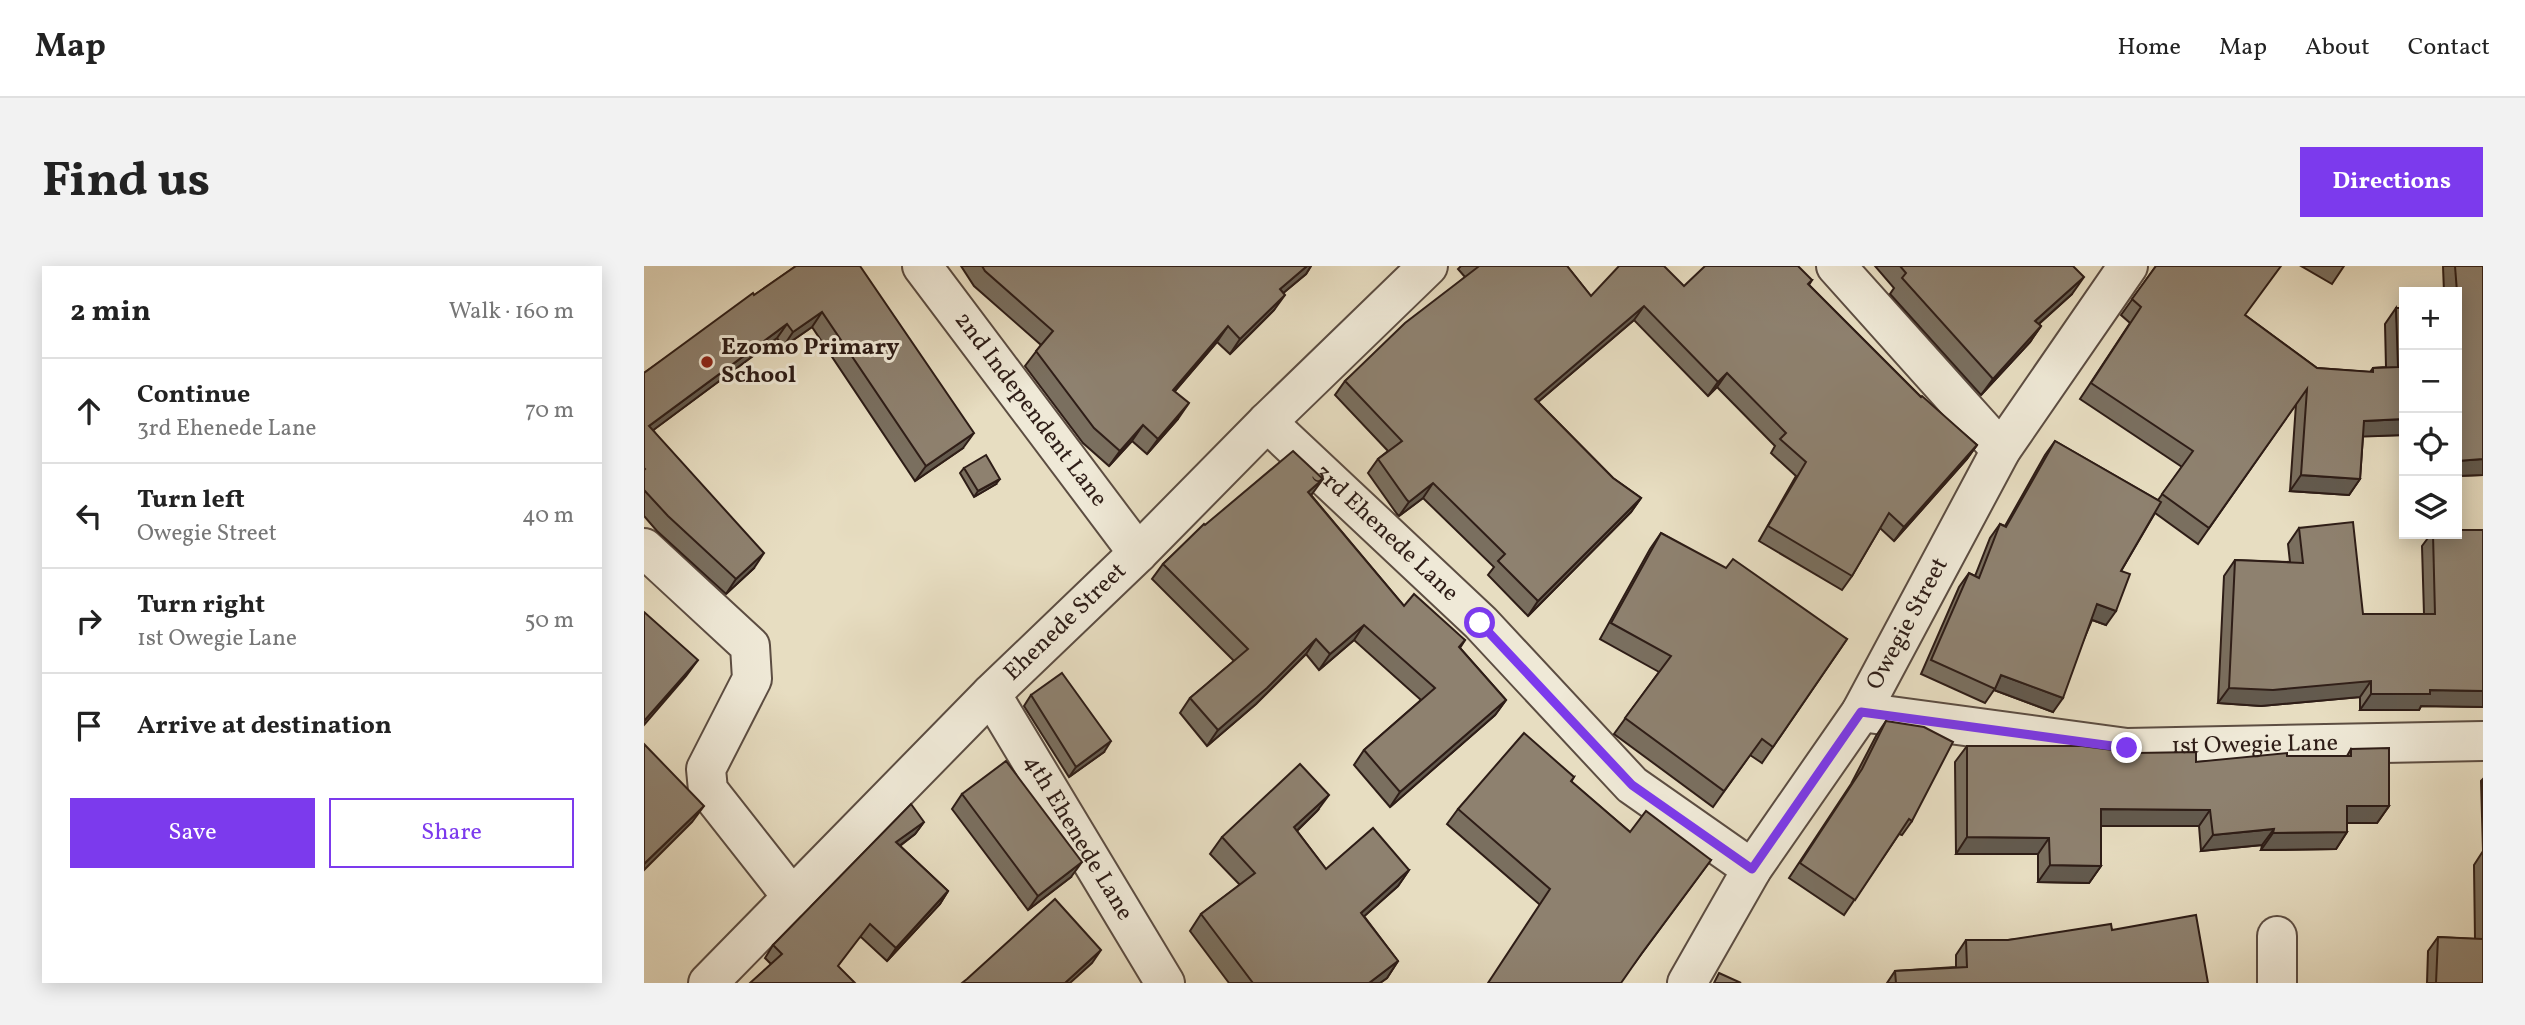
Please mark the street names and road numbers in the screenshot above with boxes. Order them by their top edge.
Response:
street label: 2nd Independent Lane [946,305,1115,515]
street label: 3rd Ehenede Lane [1306,457,1466,610]
street label: Owegie Street [1859,552,1957,696]
street label: Ehenede Street [997,555,1135,690]
street label: 1st Owegie Lane [2171,727,2338,764]
street label: 4th Ehenede Lane [1014,748,1141,927]

